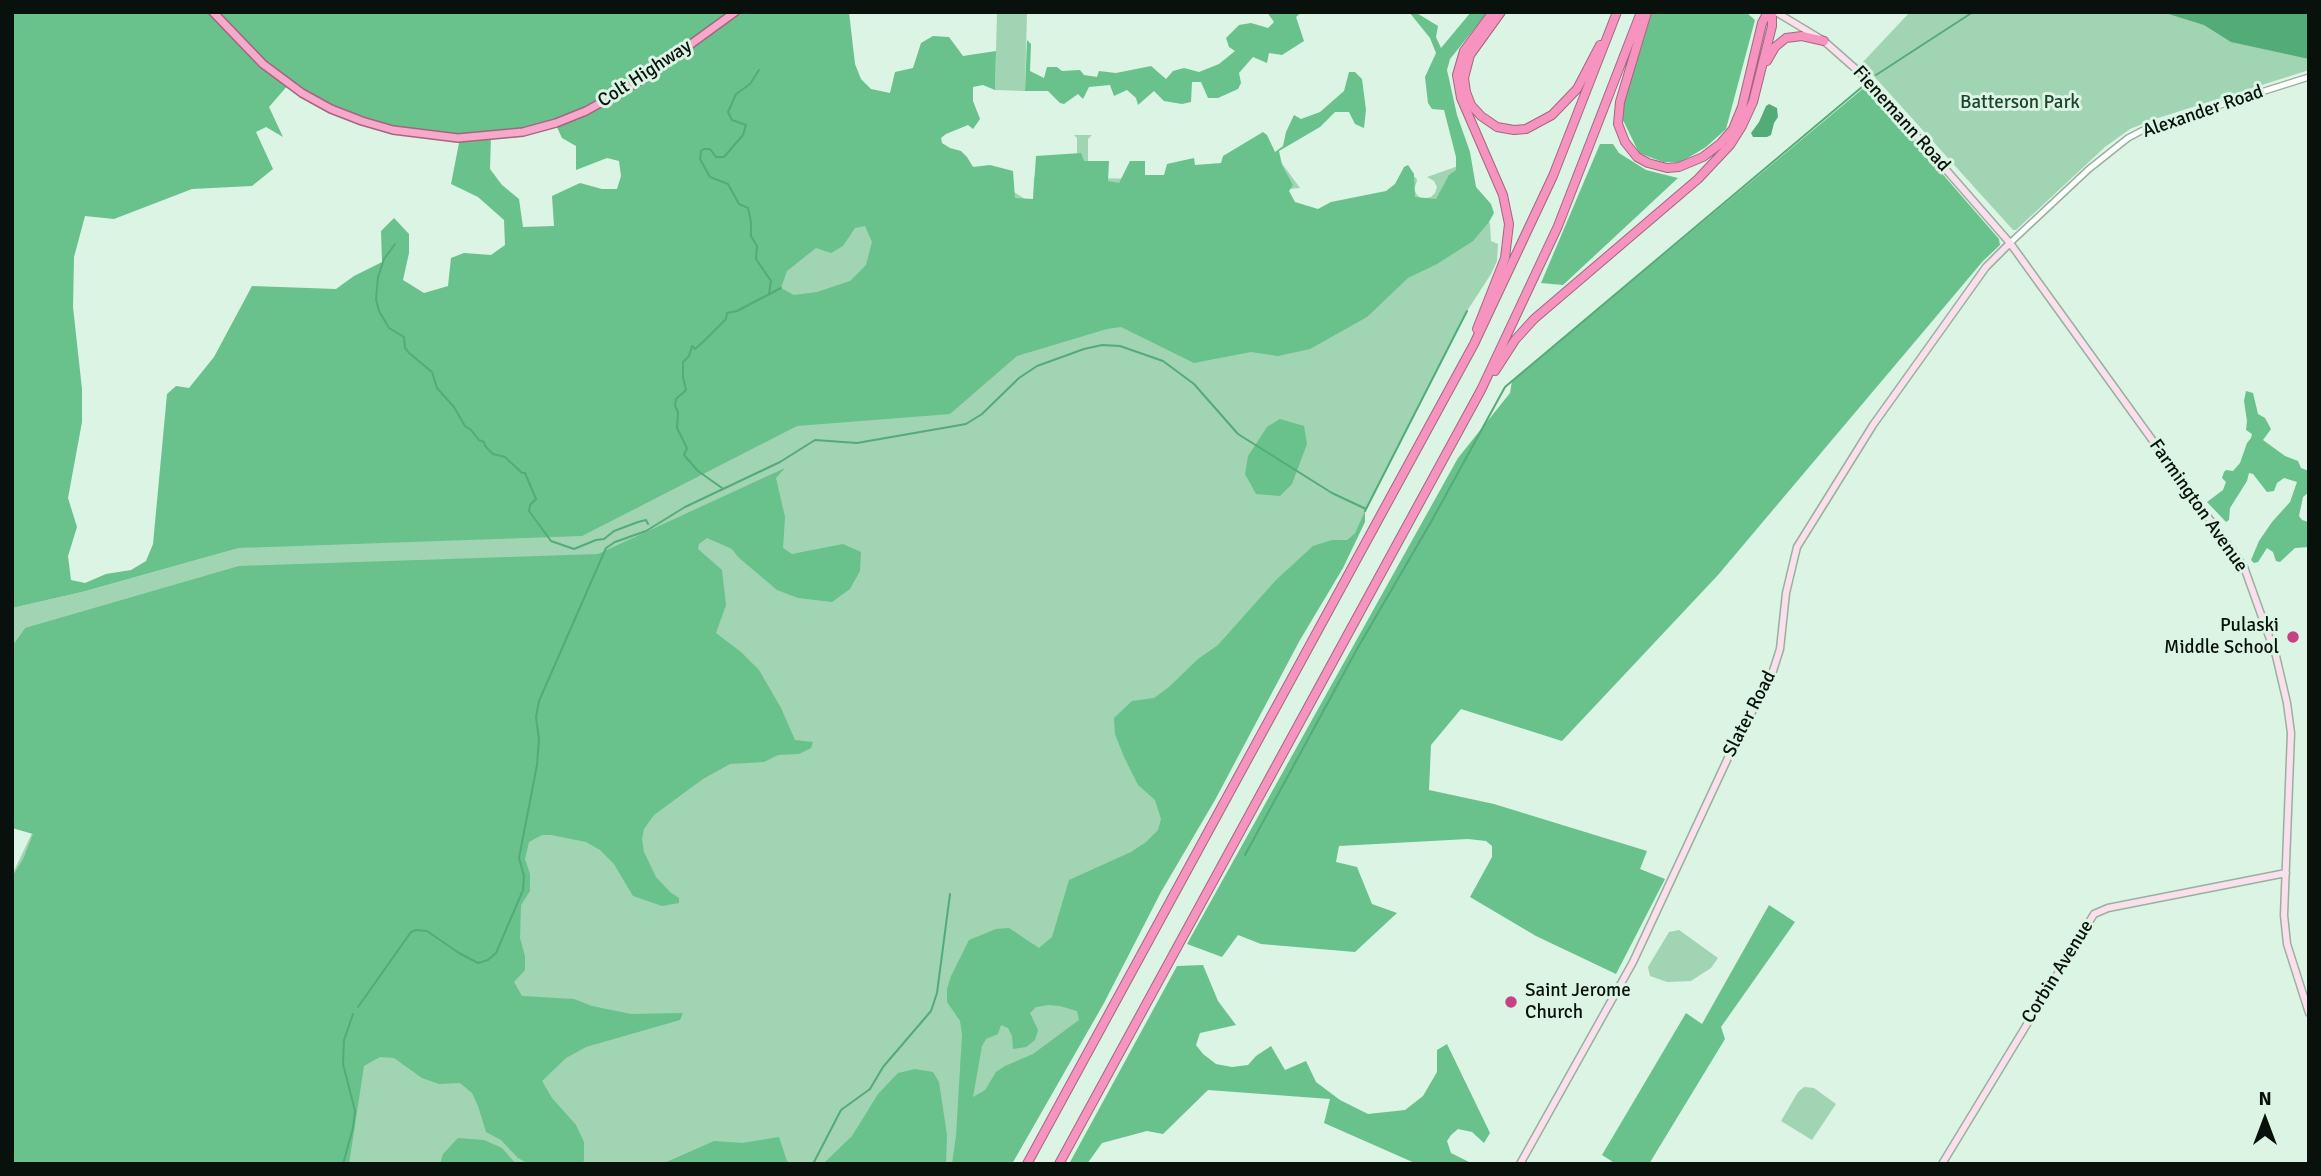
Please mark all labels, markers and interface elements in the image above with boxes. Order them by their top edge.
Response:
street label: Colt Highway [594,35,696,113]
street label: Fienemann Road [1847,61,1955,177]
street label: Alexander Road [2140,81,2266,143]
park label: Batterson Park [1960,92,2080,114]
street label: Farmington Avenue [2144,435,2252,577]
place label: Pulaski Middle School [2164,615,2279,659]
marker: Pulaski Middle School [2285,629,2301,645]
street label: Slater Road [1719,667,1781,761]
street label: Corbin Avenue [2017,916,2099,1028]
place label: Saint Jerome Church [1525,980,1631,1024]
marker: Saint Jerome Church [1503,994,1519,1010]
north arrow [2230,1085,2300,1155]
text: N [2258,1087,2272,1111]

